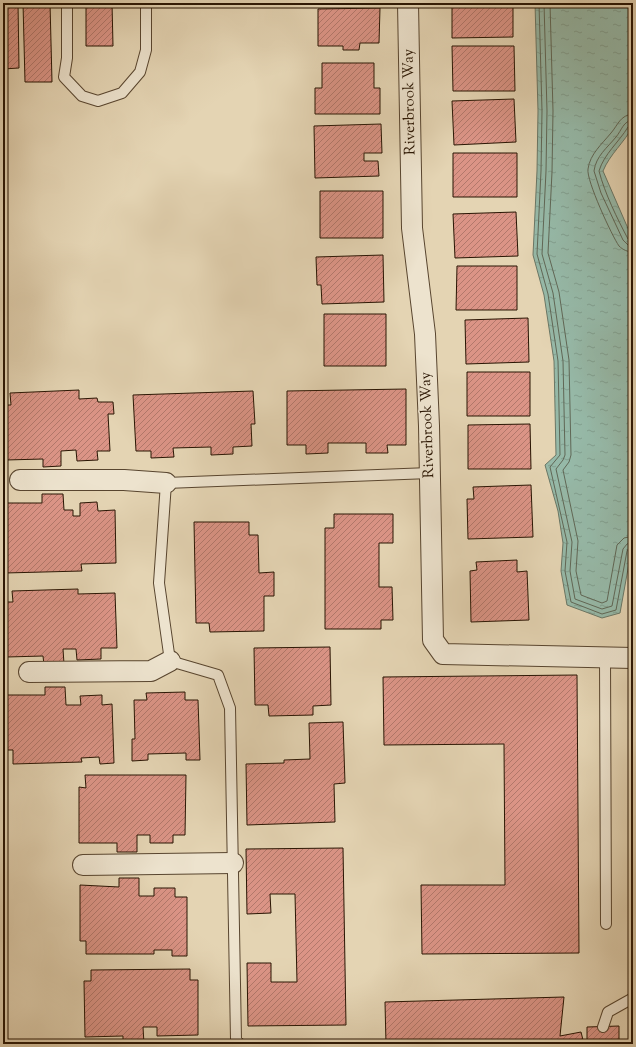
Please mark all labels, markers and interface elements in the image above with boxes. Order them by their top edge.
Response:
street label: Riverbrook Way [399,48,421,155]
street label: Riverbrook Way [416,371,440,478]

